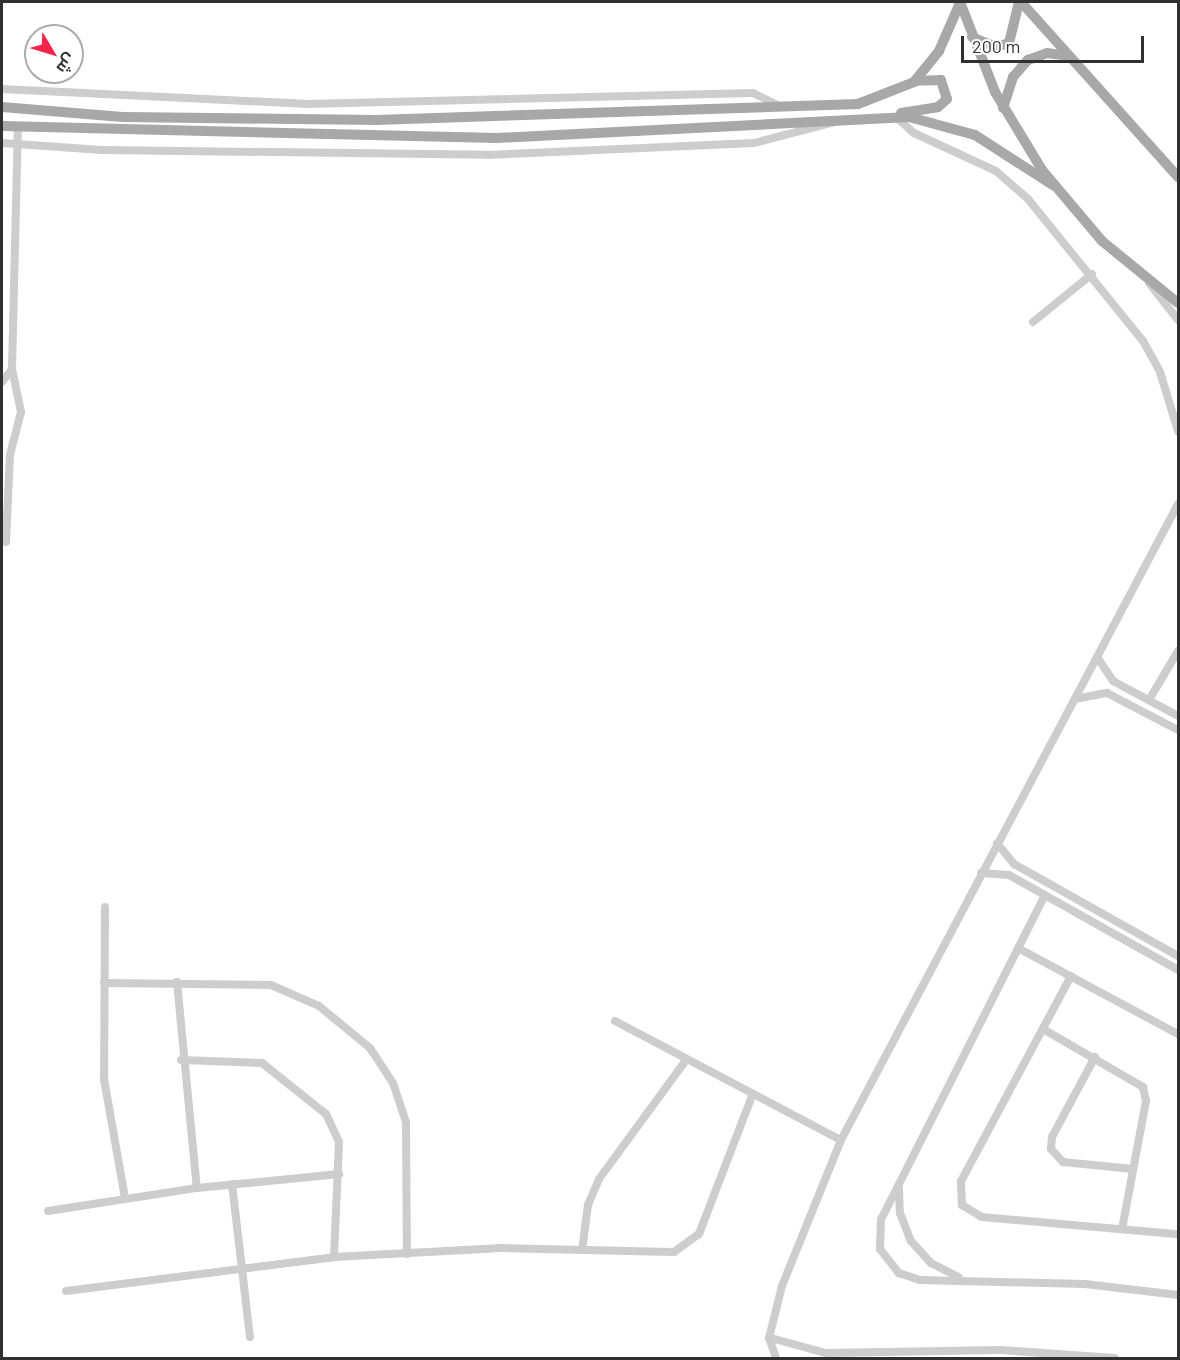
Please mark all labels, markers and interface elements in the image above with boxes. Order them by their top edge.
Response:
north arrow [24,24,84,84]
scale bar [964,24,1147,62]
text: 200 m [972,35,1020,57]
text: ش [53,50,81,78]

